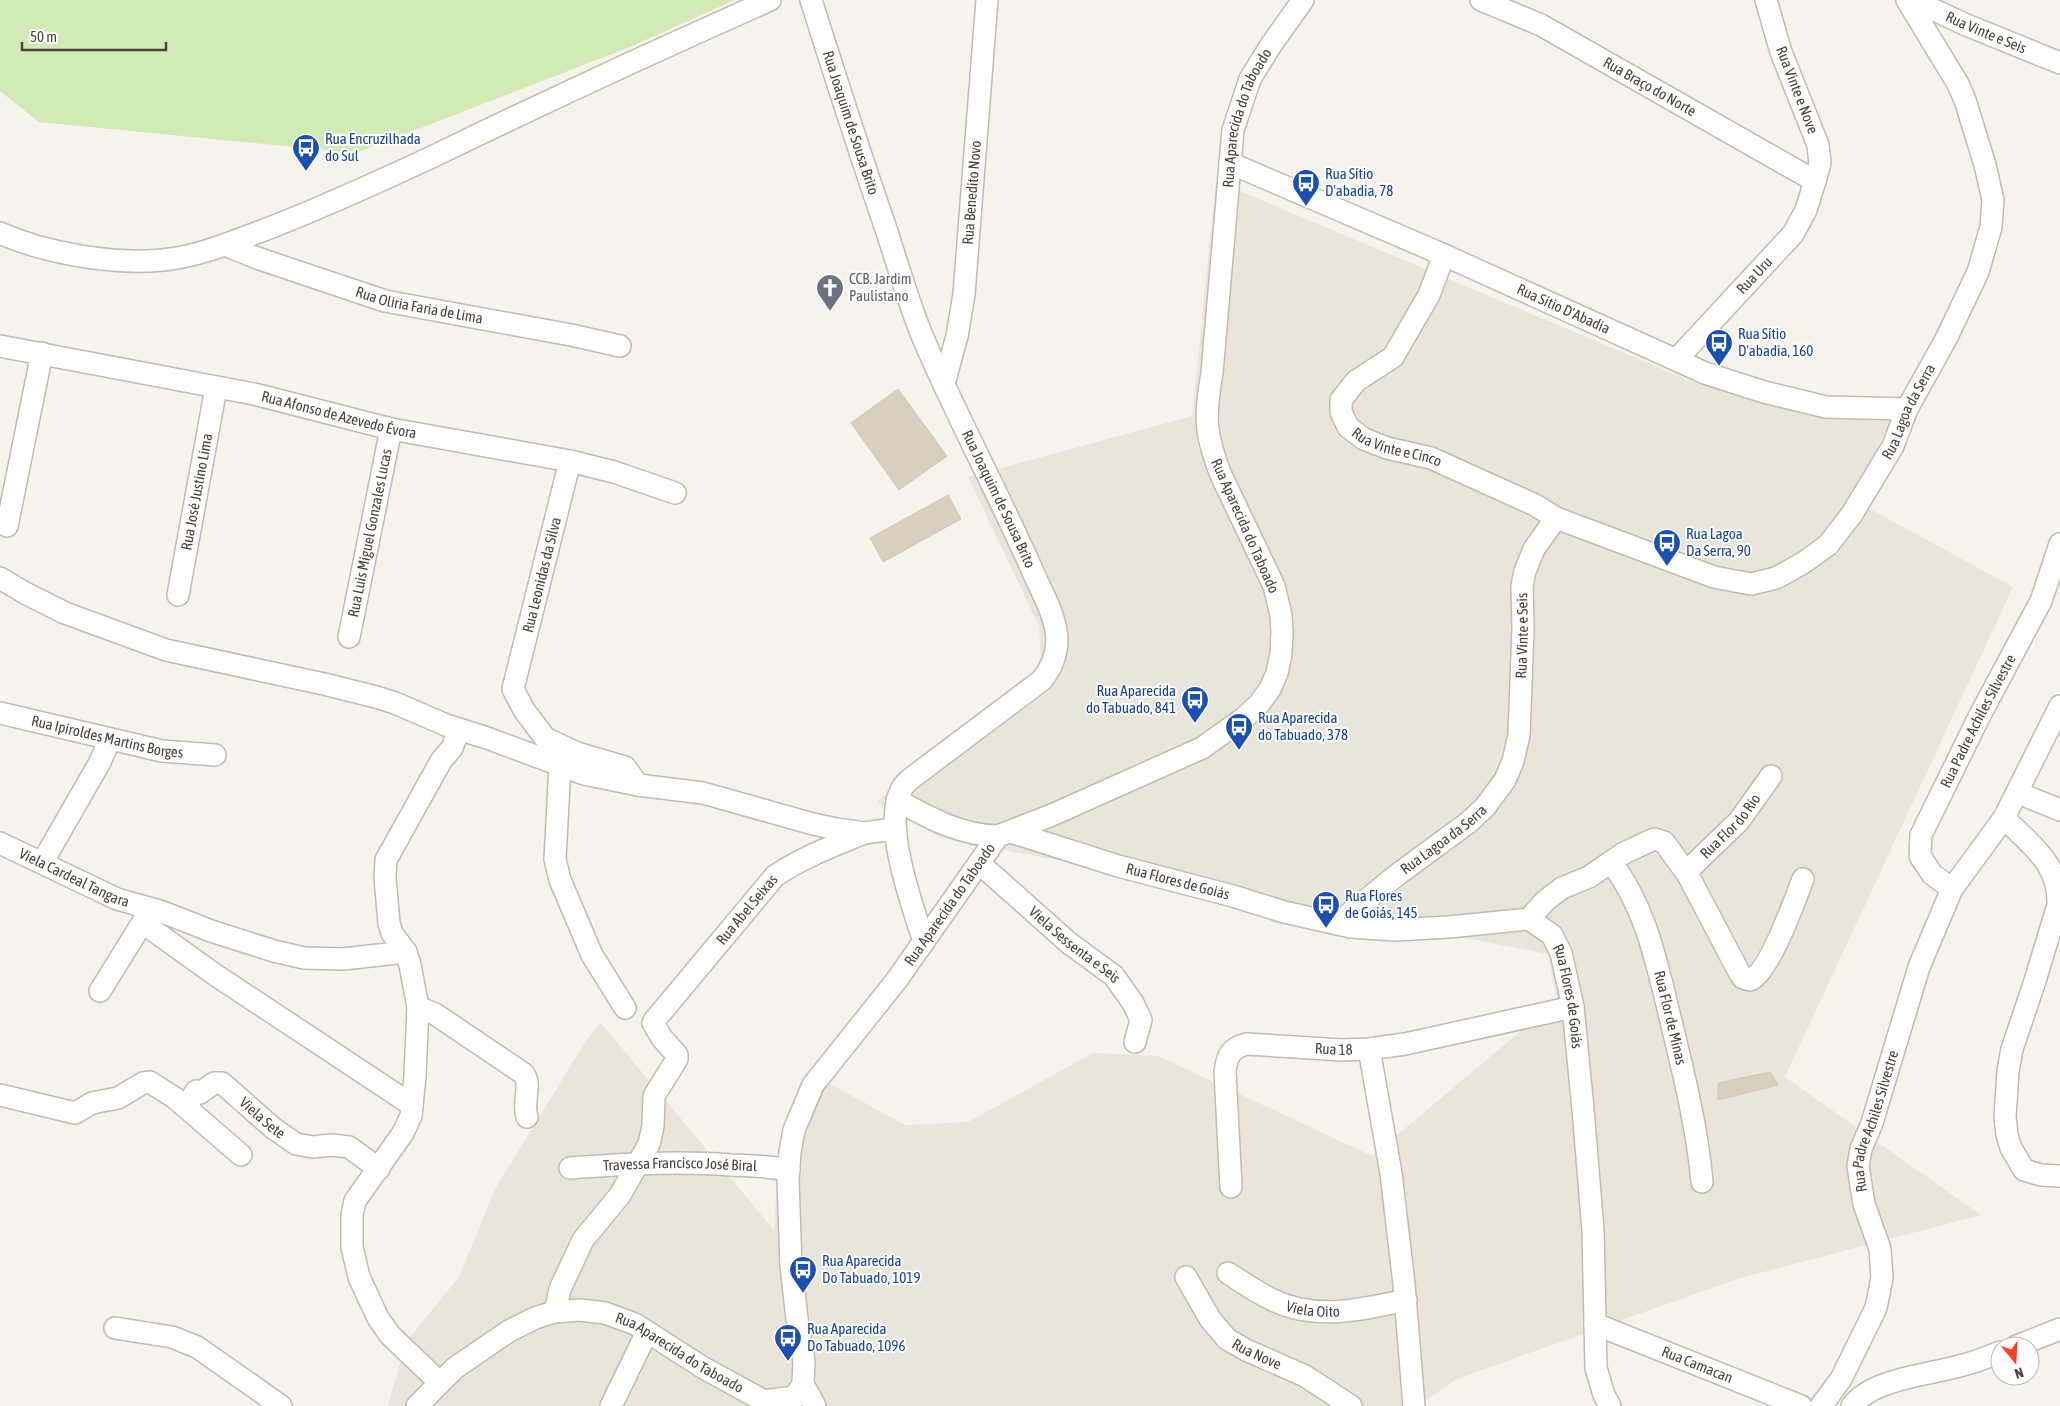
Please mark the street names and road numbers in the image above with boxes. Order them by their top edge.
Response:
street label: Rua Vinte e Seis [1943,8,2029,56]
street label: Rua Vinte e Nove [1773,44,1822,136]
street label: Rua Aparecida do Taboado [1219,45,1275,188]
street label: Rua Joaquim de Sousa Brito [820,49,883,197]
street label: Rua Braço do Norte [1600,53,1700,120]
street label: Rua Benedito Novo [959,140,984,245]
street label: Rua Uru [1733,253,1775,297]
street label: Rua Sítio D'Abadia [1514,280,1613,337]
street label: Rua Oliria Faria de Lima [354,283,484,327]
street label: Rua Lagoa da Serra [1878,361,1938,462]
street label: Rua Afonso de Azevedo Évora [260,387,418,441]
street label: Rua Vinte e Cinco [1349,424,1445,470]
street label: Rua Joaquim de Sousa Brito [959,427,1039,570]
street label: Rua José Justino Lima [177,432,216,551]
street label: Rua Luis Miguel Gonzales Lucas [344,447,395,619]
street label: Rua Aparecida do Taboado [1208,456,1283,596]
street label: Rua Leonidas da Silva [519,515,564,634]
street label: Rua Vinte e Seis [1512,593,1531,679]
street label: Rua Padre Achiles Silvestre [1937,651,2019,790]
street label: Rua Ipiroldes Martins Borges [30,712,184,761]
street label: Rua Flor do Rio [1697,790,1764,862]
street label: Rua Lagoa da Serra [1397,801,1490,877]
street label: Rua Aparecida do Taboado [900,840,998,969]
street label: Viela Cardeal Tangara [16,844,131,910]
street label: Rua Flores de Goiás [1124,859,1231,903]
street label: Rua Abel Seixas [712,871,781,948]
street label: Viela Sessenta e Seis [1026,903,1125,986]
street label: Rua Flores de Goiás [1550,941,1586,1049]
street label: Rua Flor de Minas [1651,969,1690,1066]
street label: Rua 18 [1314,1039,1353,1058]
street label: Rua Padre Achiles Silvestre [1849,1048,1901,1193]
street label: Viela Sete [236,1094,289,1142]
street label: Travessa Francisco José Biral [602,1154,757,1174]
street label: Viela Oito [1284,1297,1340,1320]
street label: Rua Aparecida do Taboado [613,1309,747,1396]
street label: Rua Nove [1229,1335,1284,1373]
street label: Rua Camacan [1659,1342,1735,1386]

